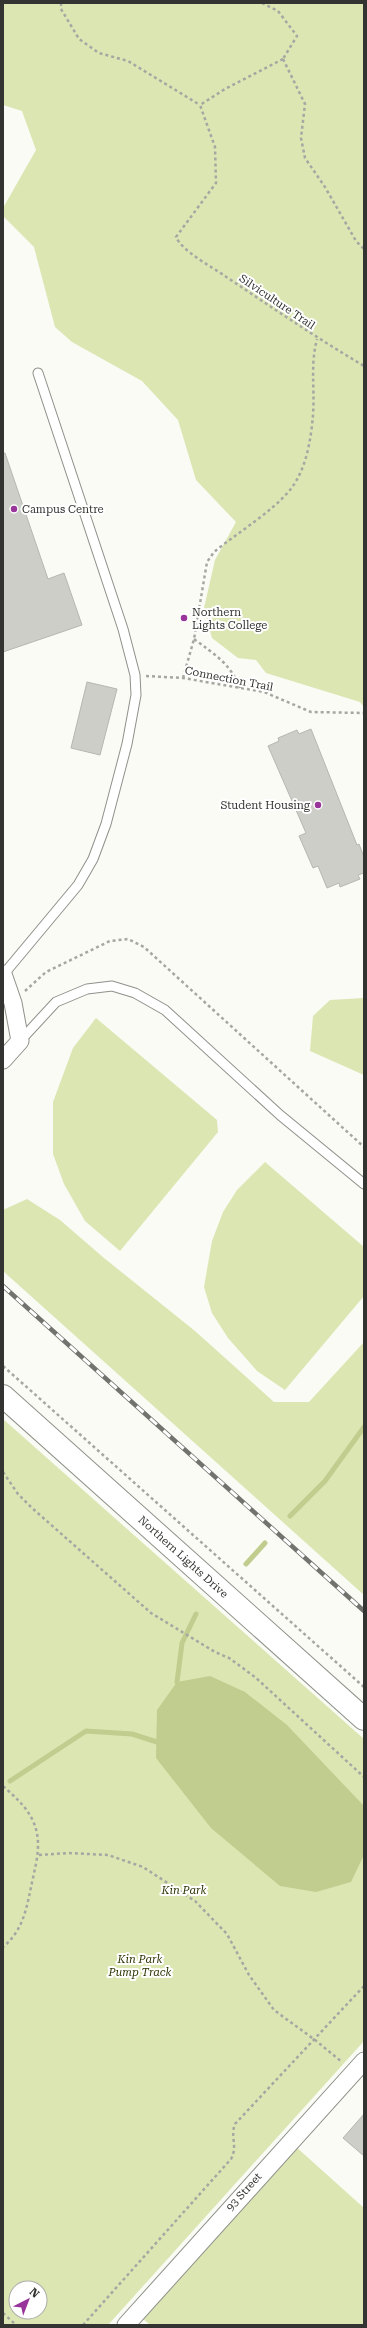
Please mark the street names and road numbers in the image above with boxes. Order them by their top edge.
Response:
street label: Silviculture Trail [237,272,318,333]
street label: Connection Trail [184,664,275,694]
street label: Northern Lights Drive [135,1513,231,1601]
street label: 93 Street [224,2170,264,2214]

